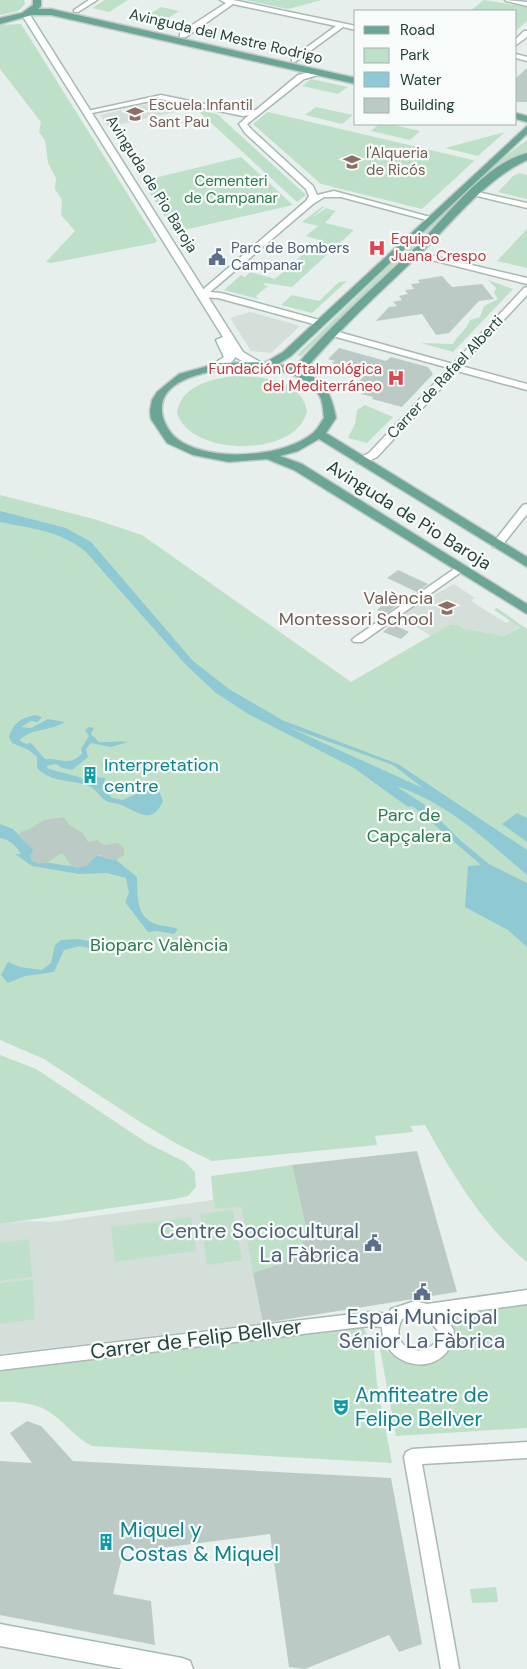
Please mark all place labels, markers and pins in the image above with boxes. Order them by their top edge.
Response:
place label: Escuela Infantil Sant Pau [149,95,253,132]
school or university icon: Escuela Infantil Sant Pau [125,104,145,124]
place label: l'Alqueria de Ricós [366,143,428,180]
school or university icon: l'Alqueria de Ricós [342,152,362,172]
place label: Equipo Juana Crespo [391,229,486,266]
place label: Parc de Bombers Campanar [231,238,350,275]
hospital icon: Equipo Juana Crespo [367,238,387,258]
public building icon: Parc de Bombers Campanar [207,247,227,267]
place label: Fundación Oftalmológica del Mediterráneo [209,359,382,396]
hospital icon: Fundación Oftalmológica del Mediterráneo [386,368,406,388]
place label: València Montessori School [279,586,433,631]
school or university icon: València Montessori School [437,598,457,618]
place label: Interpretation centre [104,753,219,798]
building icon: Interpretation centre [80,765,100,785]
place label: Centre Sociocultural La Fàbrica [160,1217,359,1269]
public building icon: Centre Sociocultural La Fàbrica [363,1233,383,1253]
public building icon: Espai Municipal Sénior La Fàbrica [412,1282,432,1302]
place label: Espai Municipal Sénior La Fàbrica [339,1303,505,1355]
place label: Amfiteatre de Felipe Bellver [355,1381,489,1433]
theatre icon: Amfiteatre de Felipe Bellver [331,1397,351,1417]
place label: Miquel y Costas & Miquel [120,1516,279,1568]
building icon: Miquel y Costas & Miquel [96,1532,116,1552]

